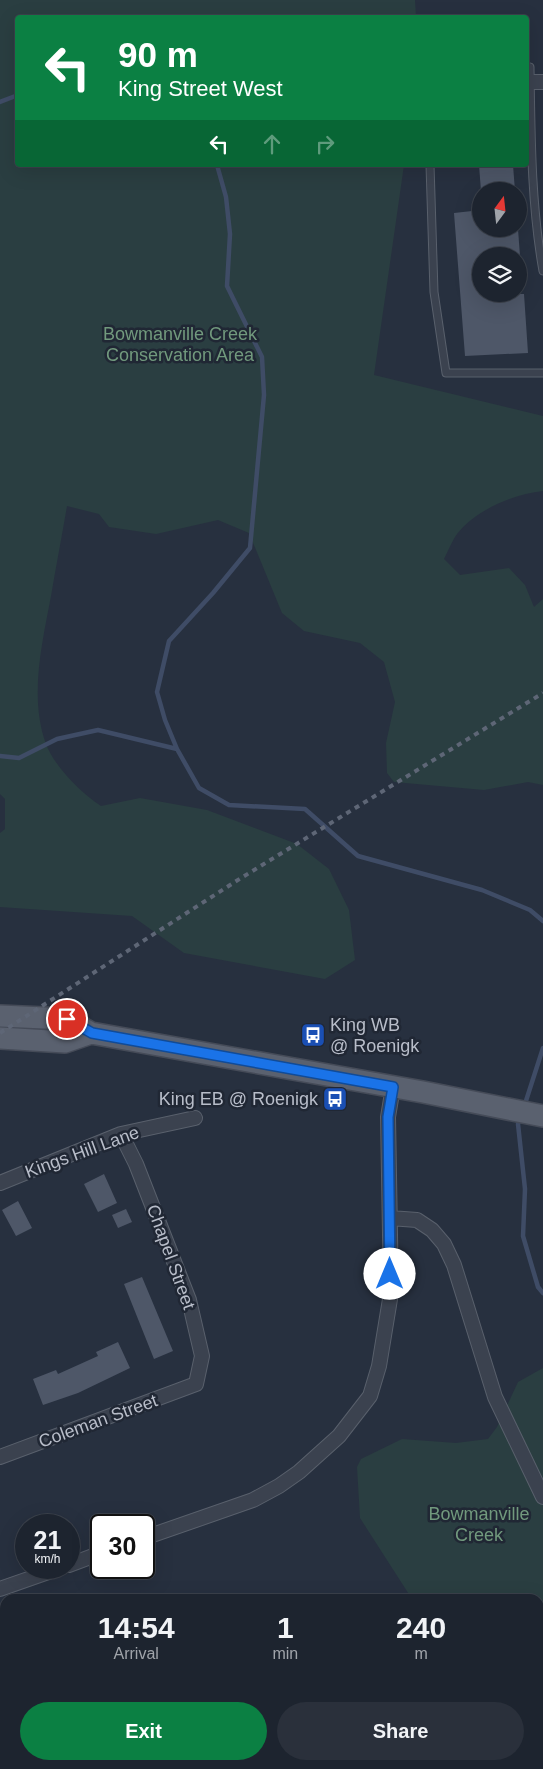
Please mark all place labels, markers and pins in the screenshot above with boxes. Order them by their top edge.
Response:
pin [46,998,88,1040]
place label: King WB @ Roenigk [330,1015,420,1056]
bus stop icon: King WB @ Roenigk [300,1022,326,1048]
bus stop icon: King EB @ Roenigk [322,1086,348,1112]
place label: King EB @ Roenigk [159,1089,319,1109]

